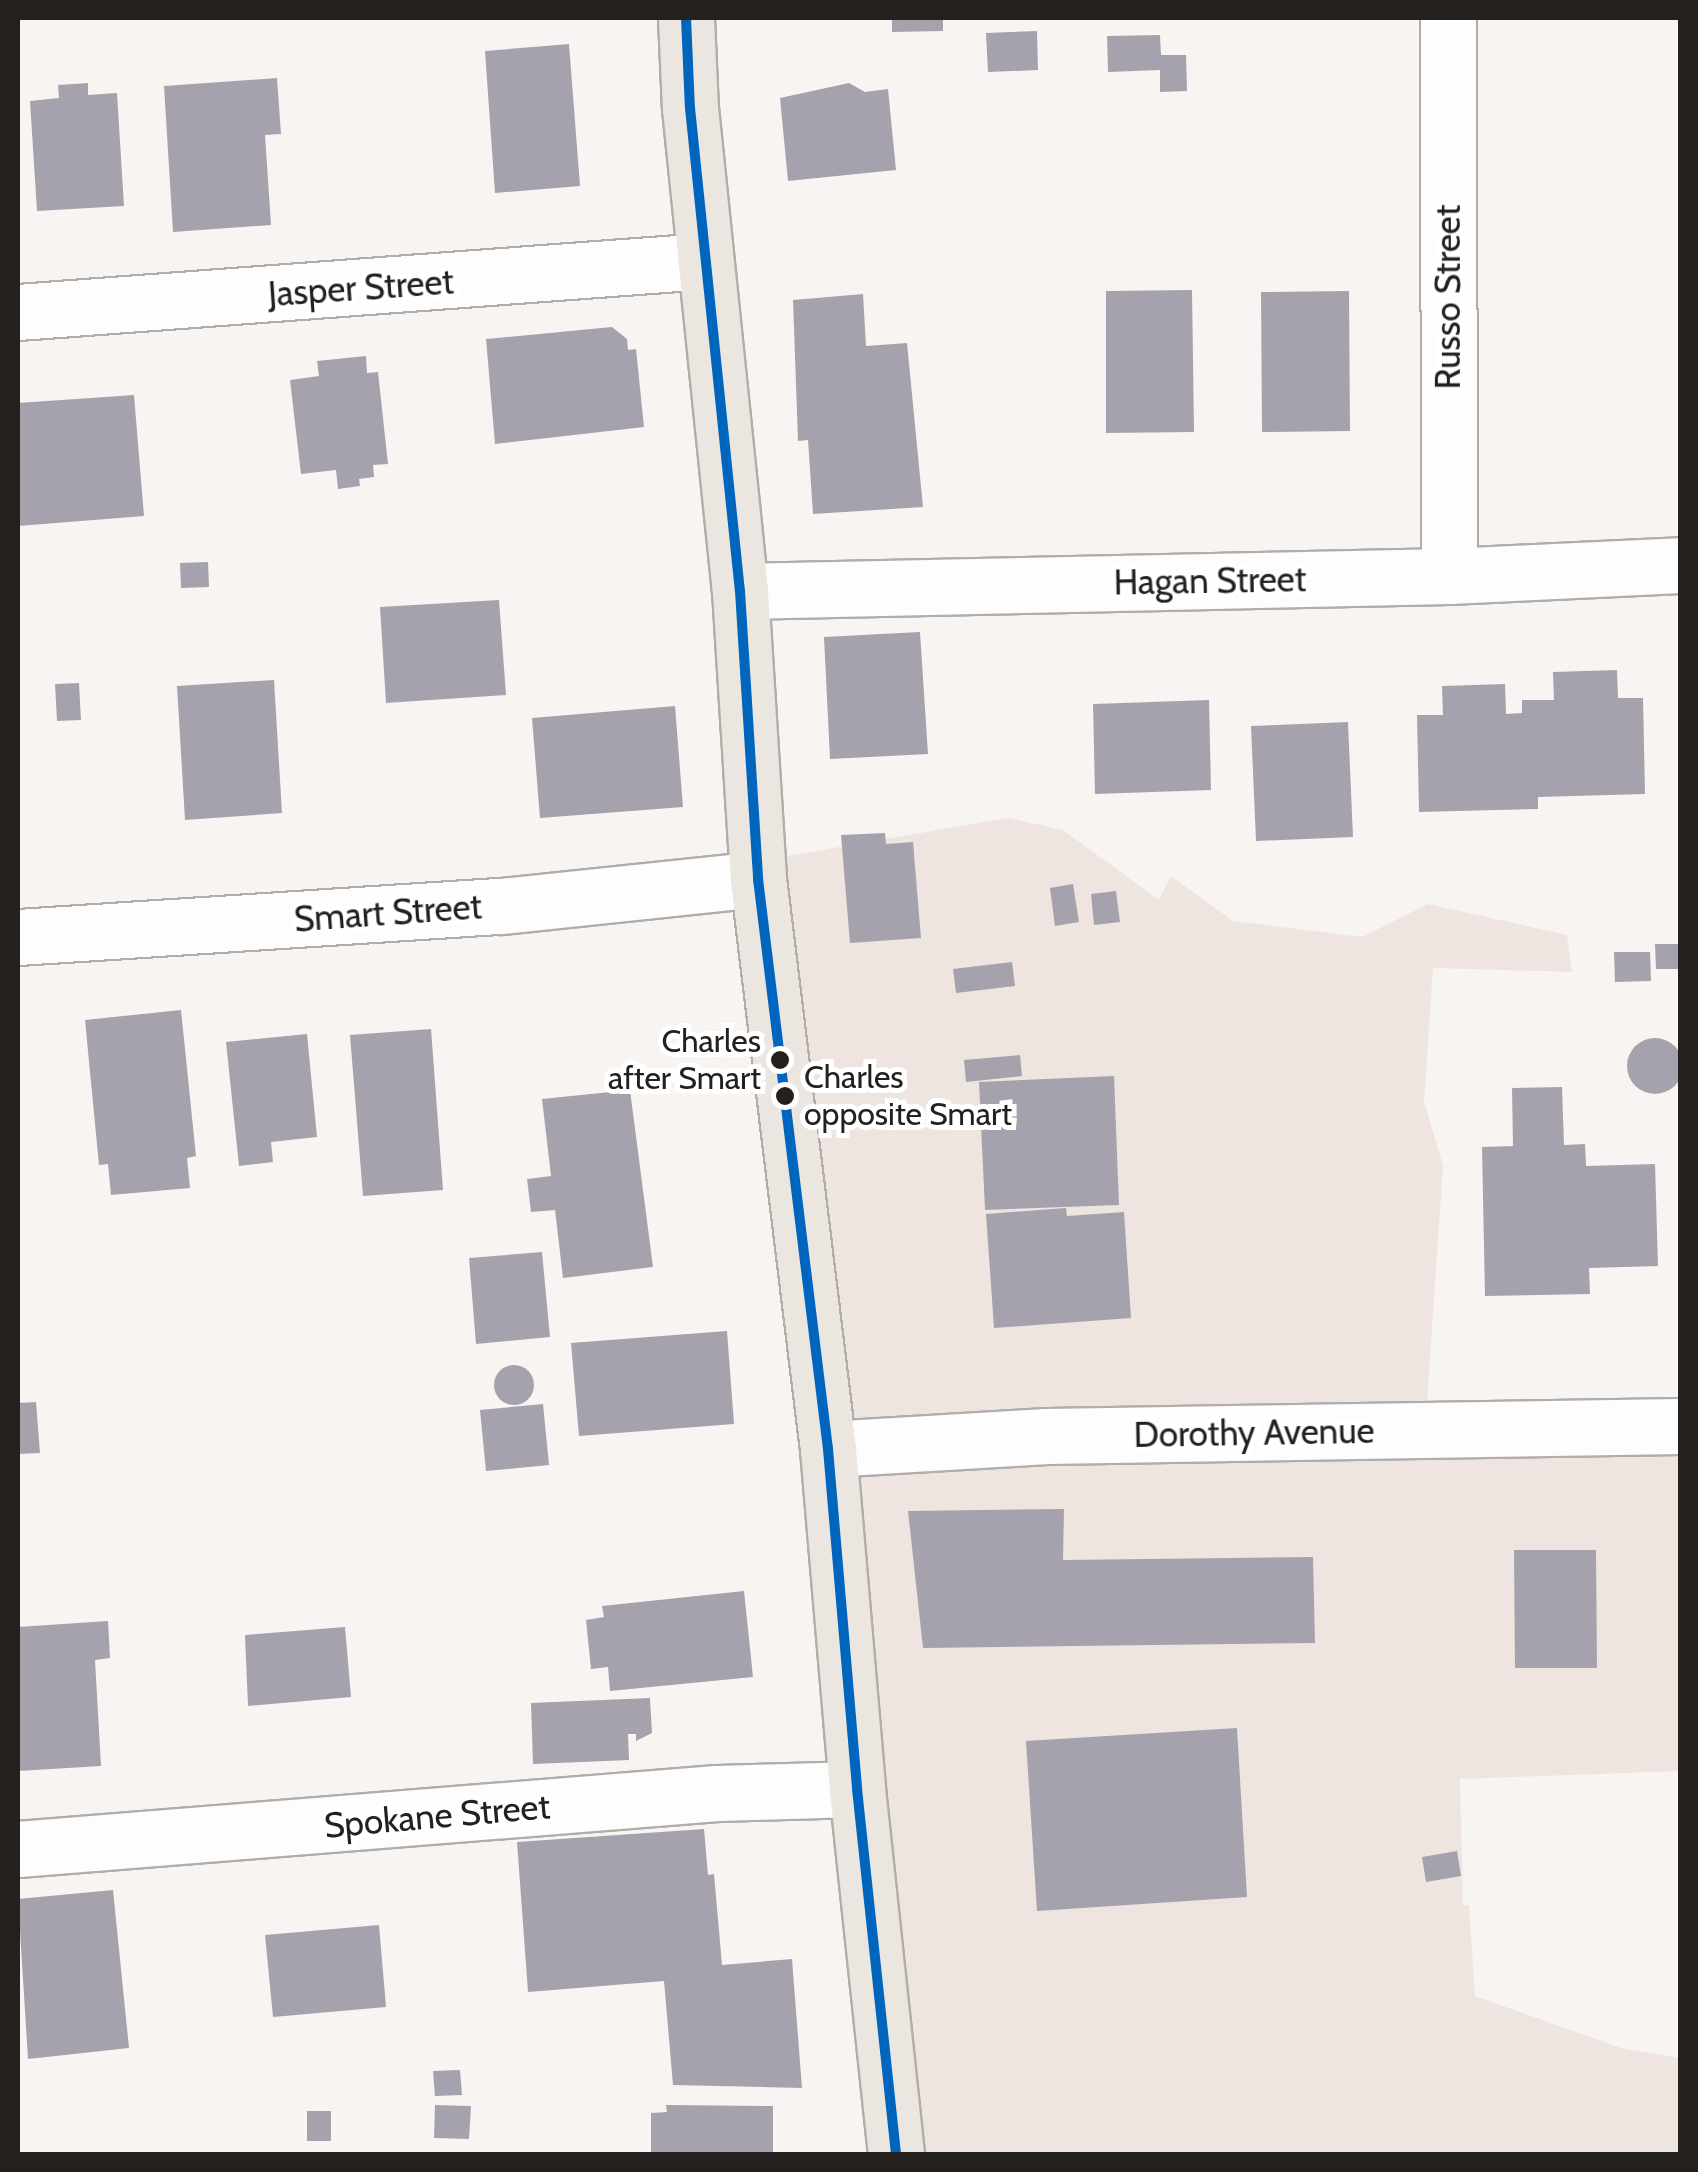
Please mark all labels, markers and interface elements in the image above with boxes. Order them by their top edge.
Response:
street label: Russo Street [1427,204,1469,390]
street label: Jasper Street [267,261,455,315]
street label: Hagan Street [1113,558,1307,604]
street label: Smart Street [293,885,483,941]
place label: Charles after Smart [608,1023,761,1098]
marker: Charles after Smart [770,1050,790,1070]
place label: Charles opposite Smart [804,1059,1012,1134]
marker: Charles opposite Smart [775,1086,795,1106]
street label: Dorothy Avenue [1133,1410,1375,1456]
street label: Spokane Street [322,1785,552,1847]

